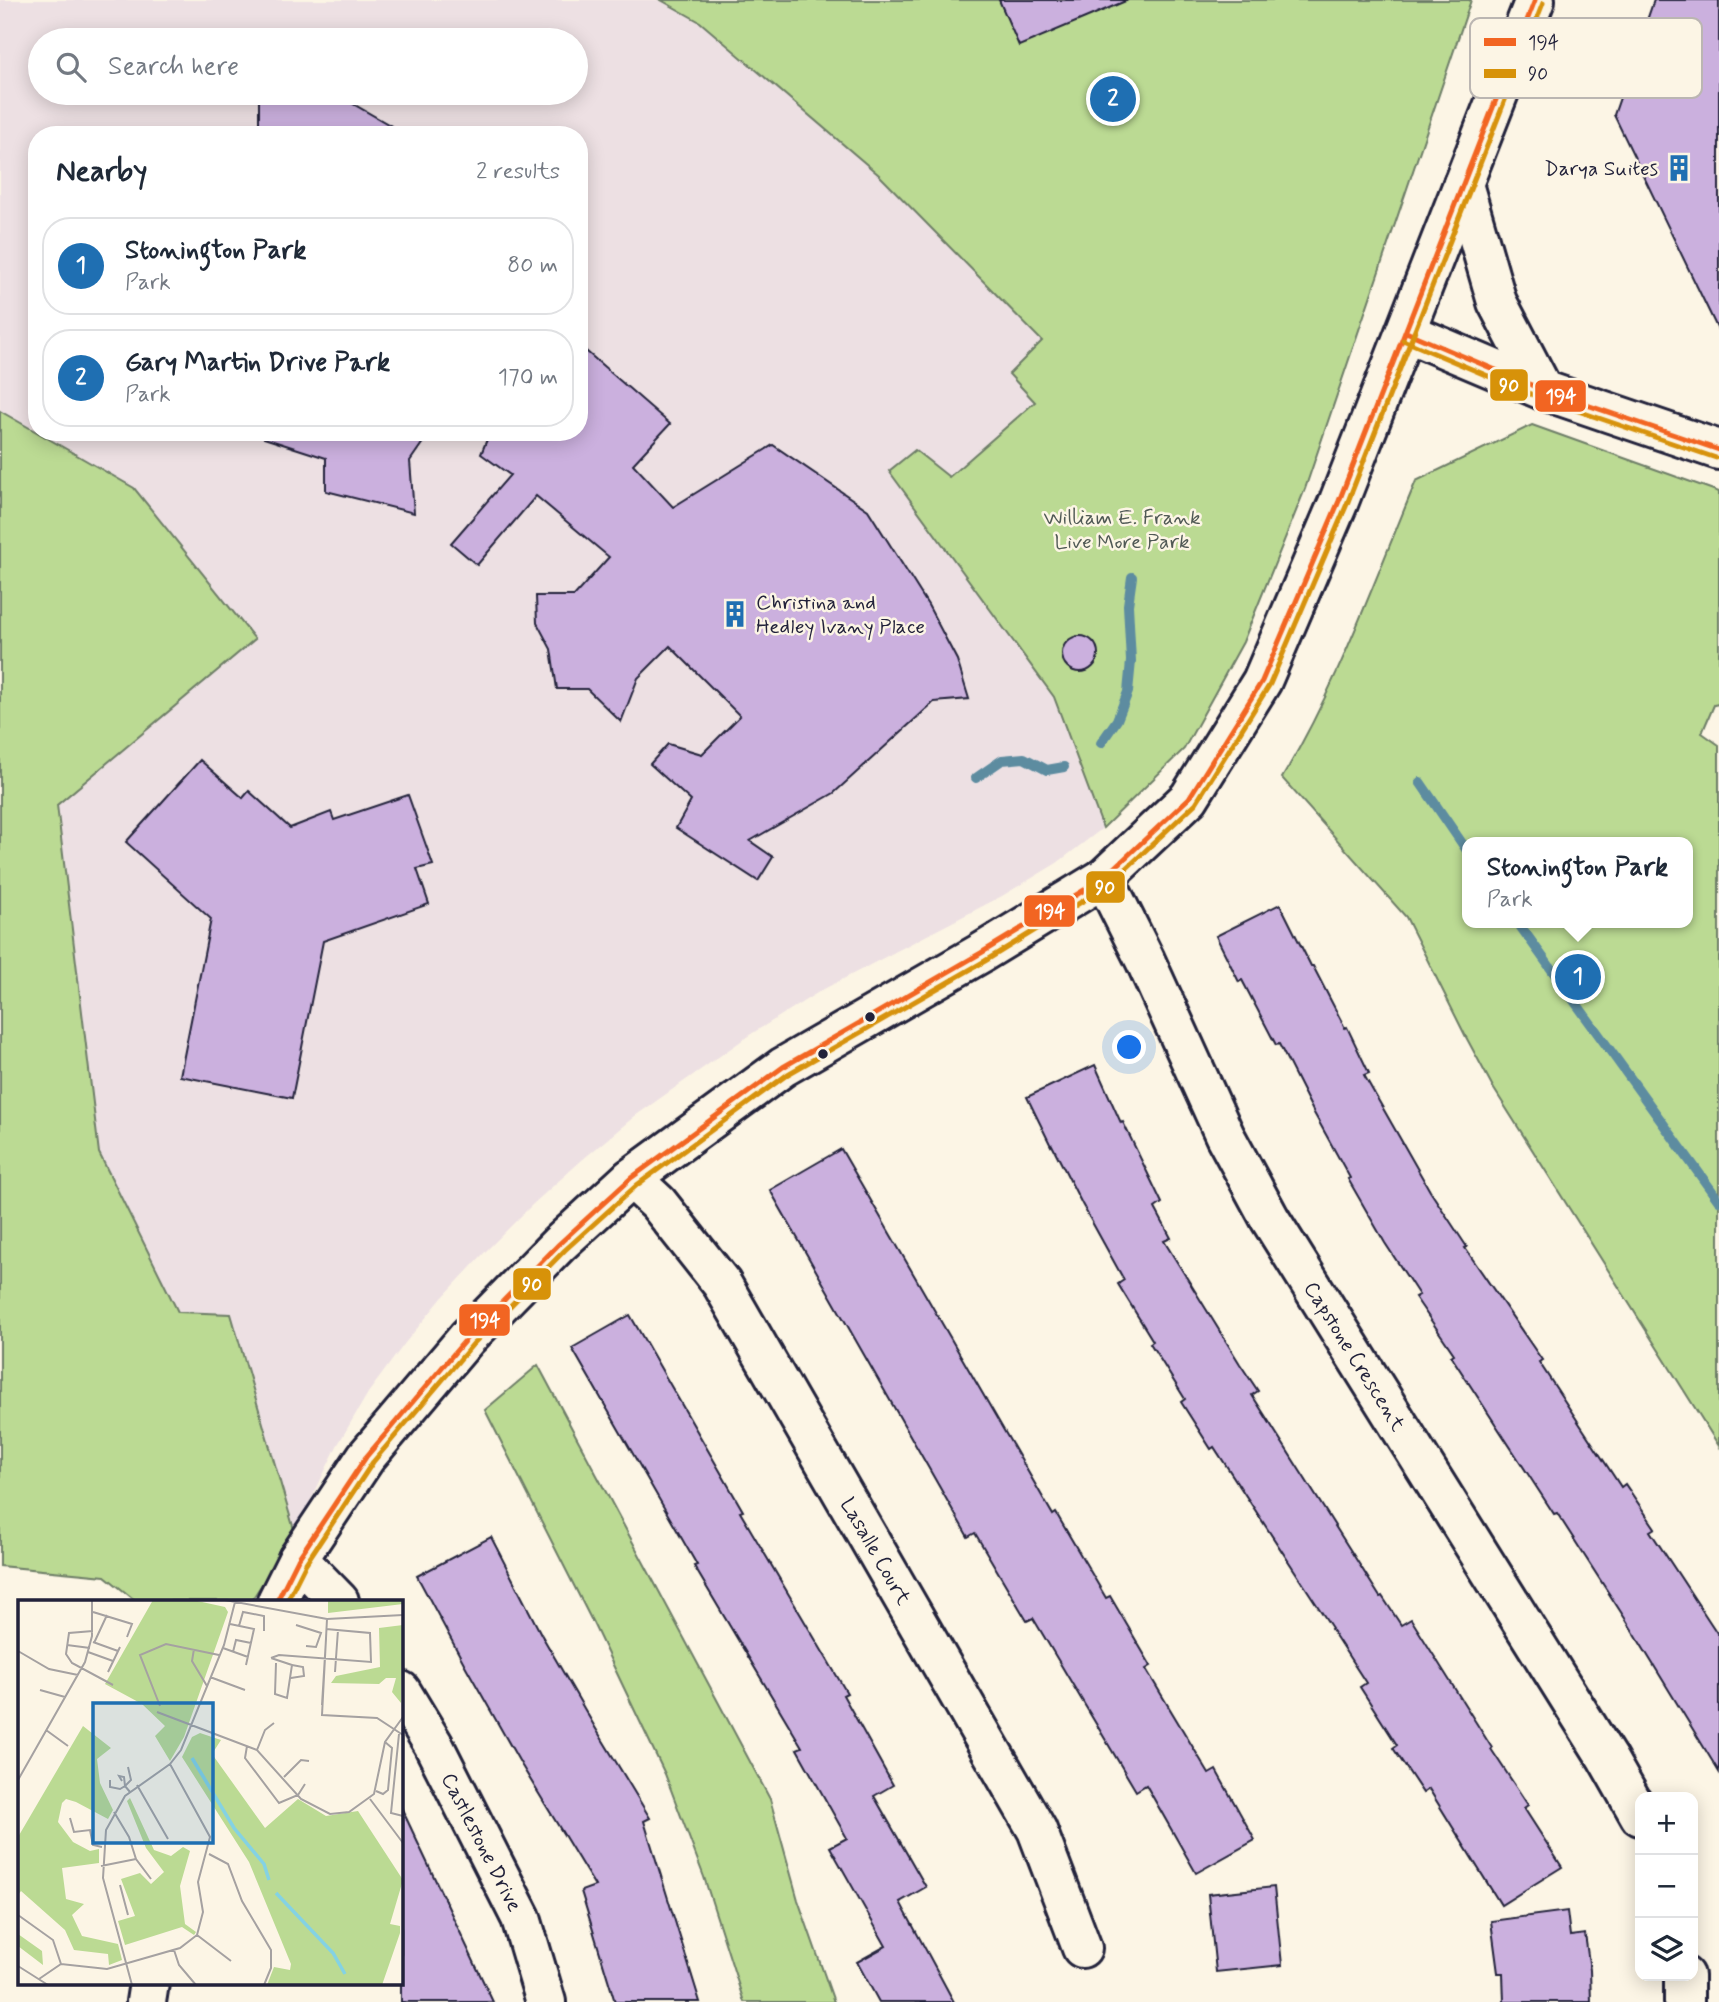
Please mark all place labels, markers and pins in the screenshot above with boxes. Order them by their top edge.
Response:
pin: 2 [1090,73,1136,125]
building icon: Darya Suites [1664,153,1694,183]
place label: Darya Suites [1544,155,1658,183]
place label: Christina and Hedley Ivany Place [756,589,925,641]
building icon: Christina and Hedley Ivany Place [720,599,750,629]
pin: 1 [1555,951,1601,1003]
unlabelled marker [863,1010,877,1024]
unlabelled marker [816,1047,830,1061]

